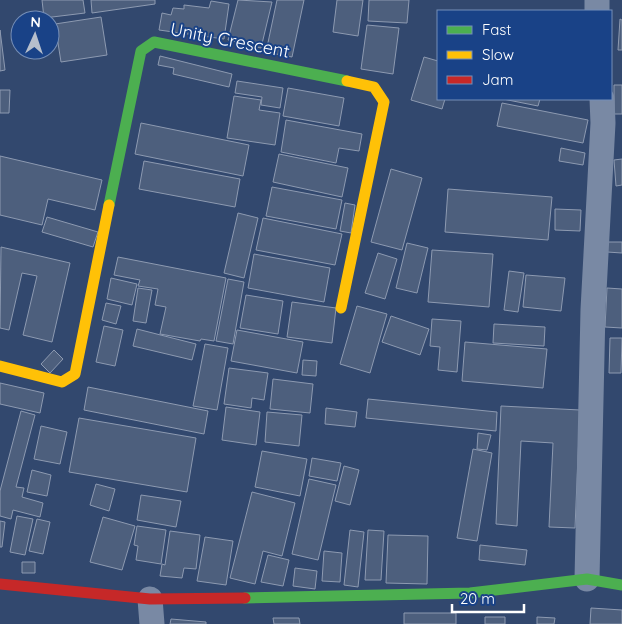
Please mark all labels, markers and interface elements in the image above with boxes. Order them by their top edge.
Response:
north arrow [10,10,60,60]
legend [437,10,612,100]
text: N [30,13,41,31]
street label: Unity Crescent [168,17,292,63]
text: Fast [482,20,511,39]
text: Slow [482,45,514,64]
text: Jam [482,70,513,89]
scale bar [452,582,524,614]
text: 20 m [460,589,495,608]

